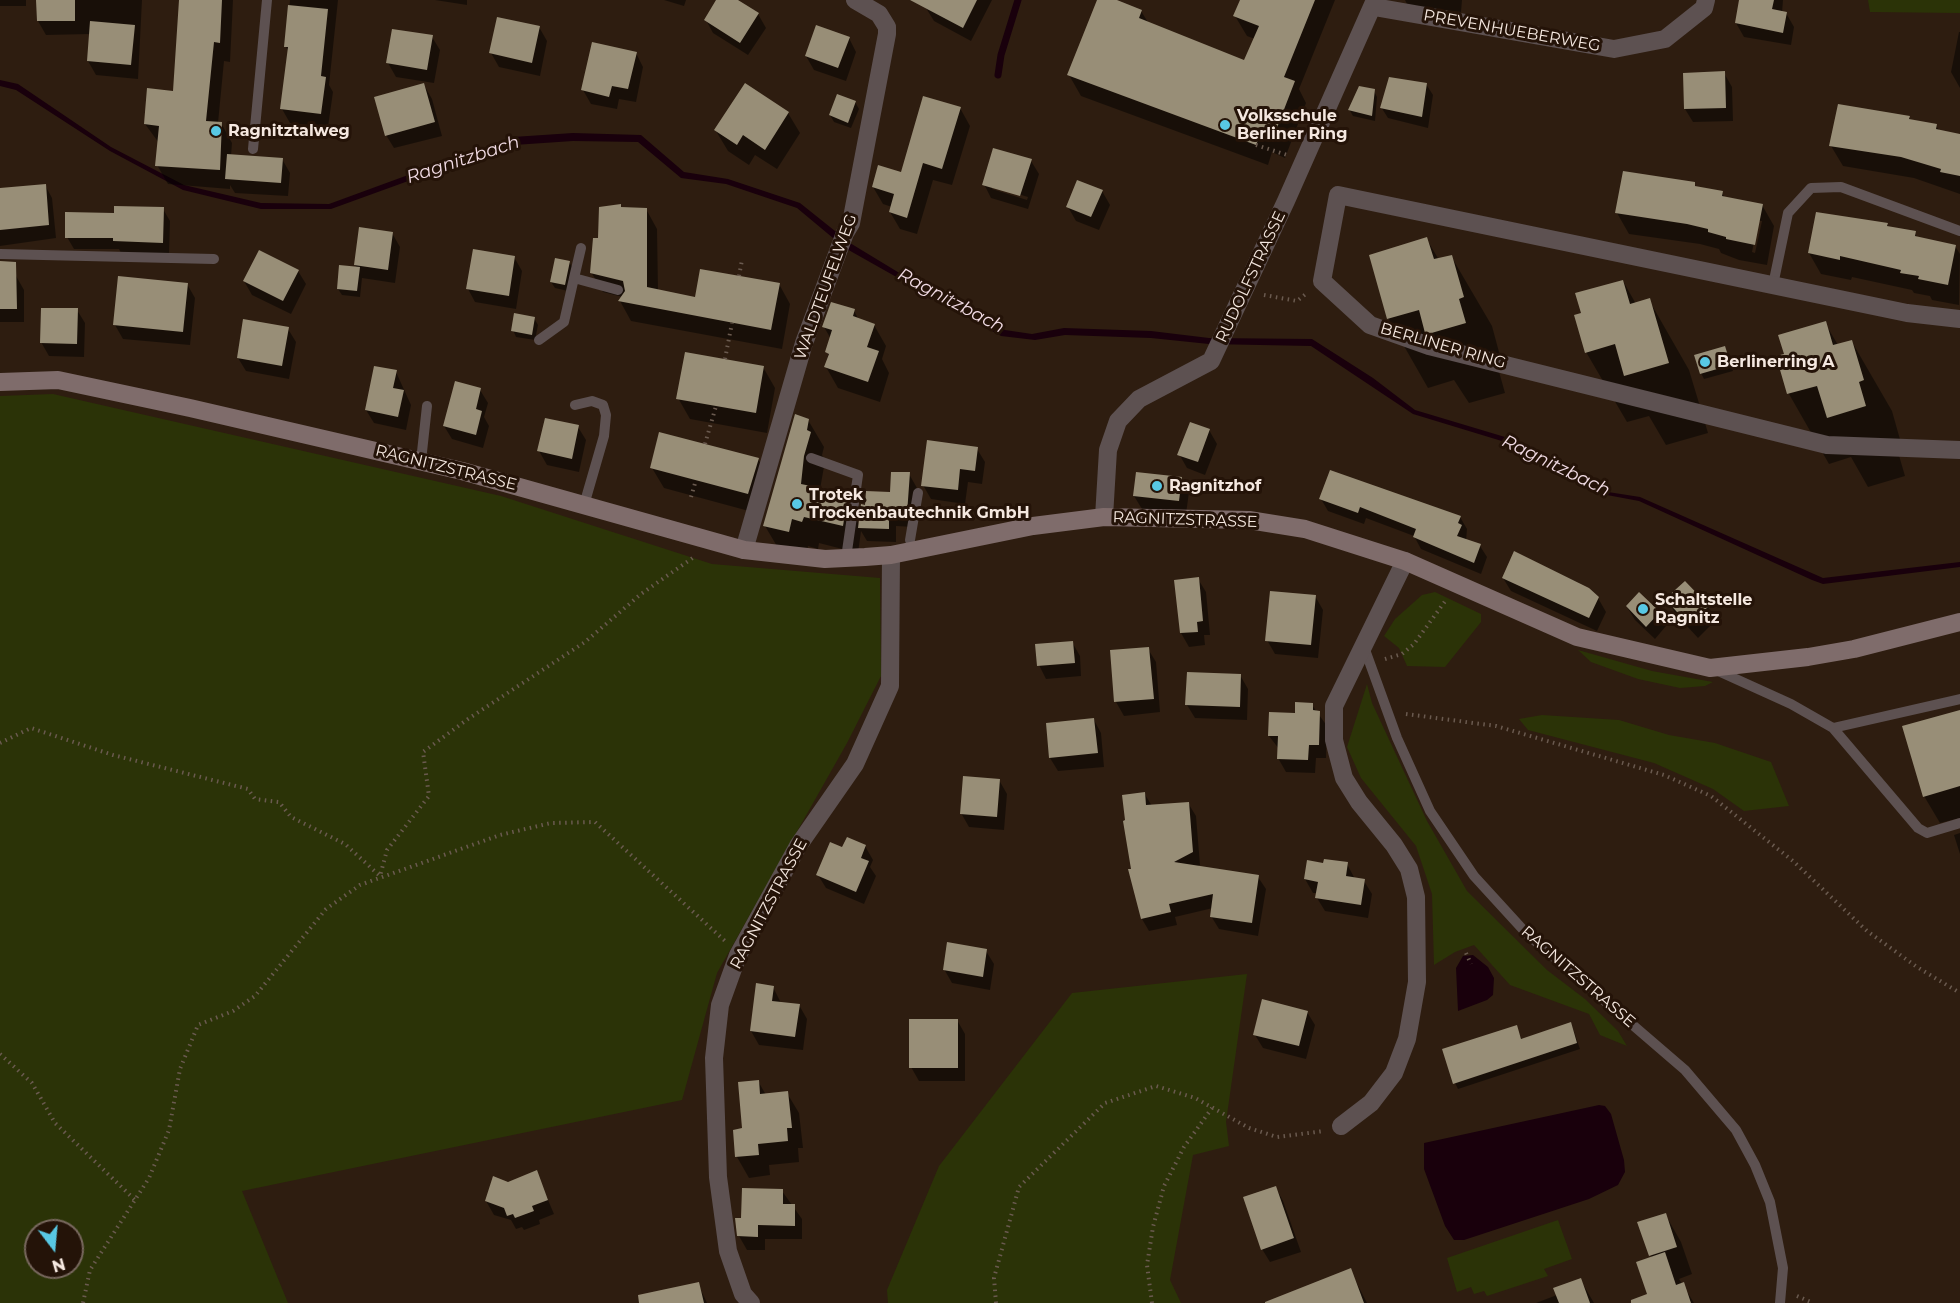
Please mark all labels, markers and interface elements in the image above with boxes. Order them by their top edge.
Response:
street label: PREVENHUEBERWEG [1422,6,1602,56]
place label: Volksschule Berliner Ring [1237,106,1347,144]
marker: Volksschule Berliner Ring [1218,118,1232,132]
place label: Ragnitztalweg [228,121,350,141]
marker: Ragnitztalweg [209,124,223,138]
water label: Ragnitzbach [404,132,522,188]
street label: RUDOLFSTRASSE [1212,208,1290,346]
street label: WALDTEUFELWEG [791,212,861,362]
water label: Ragnitzbach [894,264,1008,338]
street label: BERLINER RING [1378,319,1508,373]
place label: Berlinerring A [1717,352,1835,372]
marker: Berlinerring A [1698,355,1712,369]
water label: Ragnitzbach [1498,431,1614,501]
street label: RAGNITZSTRASSE [373,441,519,495]
place label: Ragnitzhof [1169,476,1261,496]
marker: Ragnitzhof [1150,479,1164,493]
place label: Trotek Trockenbautechnik GmbH [809,485,1030,523]
marker: Trotek Trockenbautechnik GmbH [790,497,804,511]
street label: RAGNITZSTRASSE [1112,508,1258,532]
place label: Schaltstelle Ragnitz [1655,590,1752,628]
marker: Schaltstelle Ragnitz [1636,602,1650,616]
street label: RAGNITZSTRASSE [726,835,812,973]
street label: RAGNITZSTRASSE [1517,922,1639,1032]
north arrow [24,1219,84,1279]
text: N [50,1254,67,1276]

